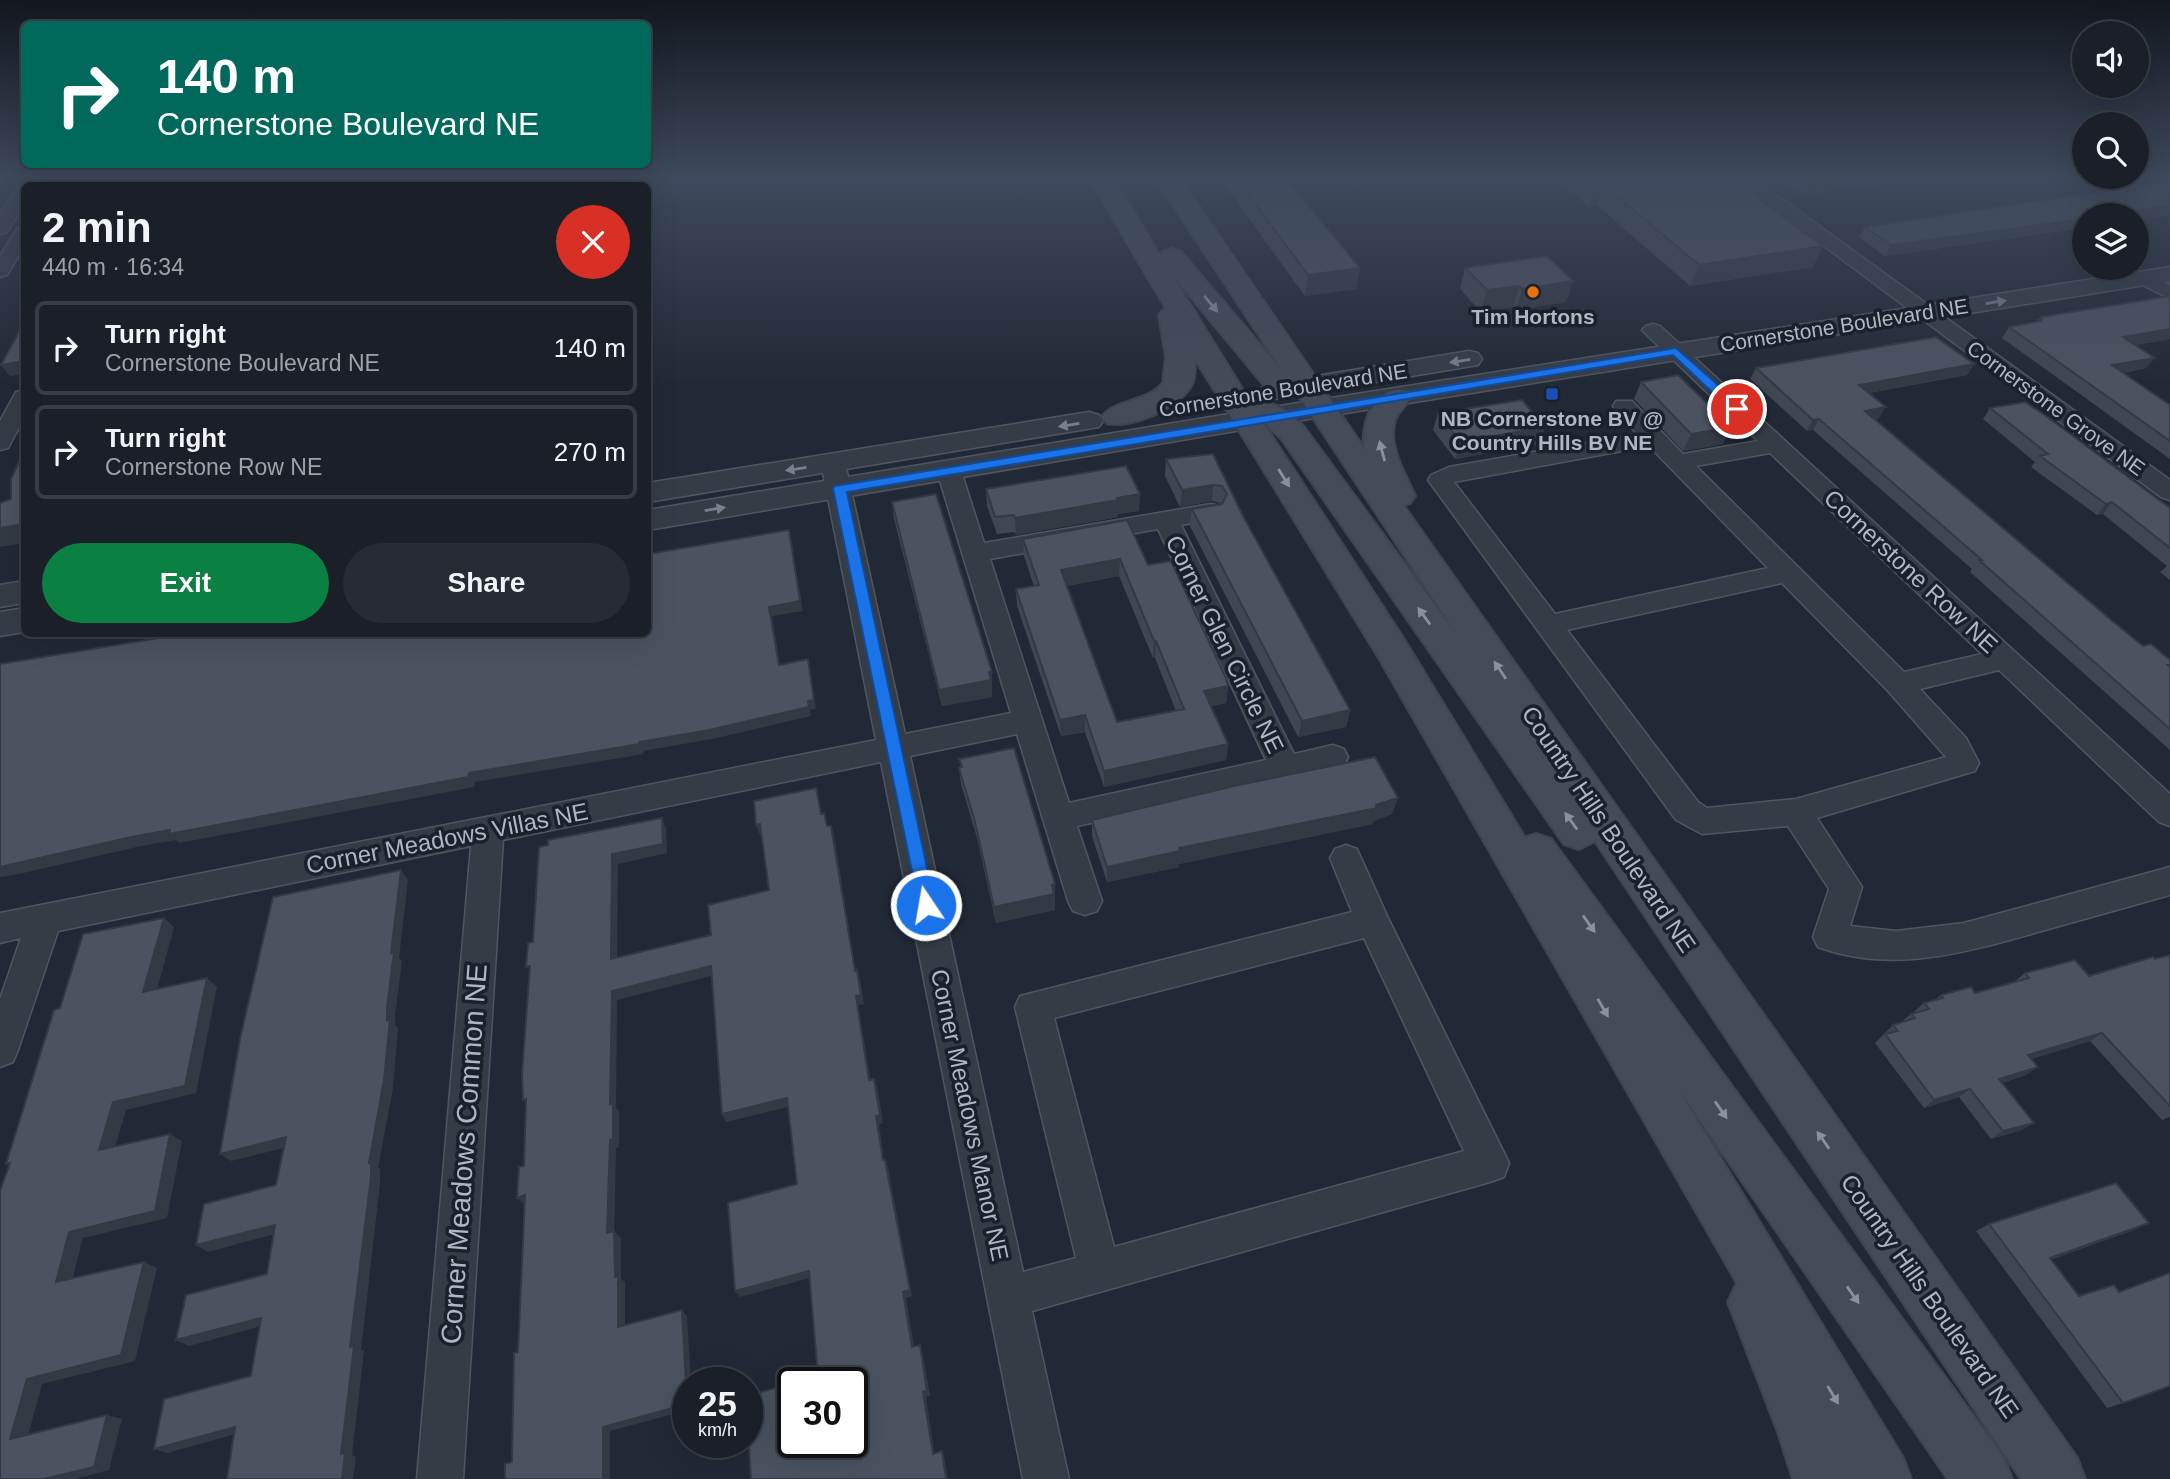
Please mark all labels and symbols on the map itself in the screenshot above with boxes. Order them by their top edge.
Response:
marker: Tim Hortons [1525,284,1541,300]
street label: Cornerstone Boulevard NE [1718,294,1970,356]
one-way arrow [1203,295,1218,312]
one-way arrow [1986,296,2008,307]
place label: Tim Hortons [1471,305,1595,328]
street label: Cornerstone Grove NE [1963,336,2149,480]
one-way arrow [1449,356,1471,367]
street label: Cornerstone Boulevard NE [1157,359,1409,421]
pin [1707,379,1767,439]
marker: NB Cornerstone BV @ Country Hills BV NE [1544,386,1560,402]
place label: NB Cornerstone BV @ Country Hills BV NE [1441,407,1663,454]
one-way arrow [1058,420,1080,431]
one-way arrow [1376,439,1387,461]
one-way arrow [785,464,807,475]
one-way arrow [1277,468,1290,487]
street label: Cornerstone Row NE [1819,484,2003,658]
one-way arrow [704,503,726,514]
street label: Corner Glen Circle NE [1161,531,1289,757]
one-way arrow [1417,607,1431,625]
one-way arrow [1493,661,1507,679]
street label: Country Hills Boulevard NE [1517,701,1701,957]
street label: Corner Meadows Villas NE [304,797,590,879]
one-way arrow [1564,812,1578,830]
position arrow [889,868,963,942]
one-way arrow [1582,915,1596,933]
street label: Corner Meadows Common NE [435,963,493,1345]
street label: Corner Meadows Manor NE [926,967,1014,1263]
one-way arrow [1597,999,1610,1018]
one-way arrow [1714,1101,1728,1119]
one-way arrow [1816,1131,1830,1149]
street label: Country Hills Boulevard NE [1836,1169,2024,1423]
one-way arrow [1846,1286,1860,1304]
speed limit sign: 30 [777,1367,868,1458]
one-way arrow [1826,1386,1839,1405]

